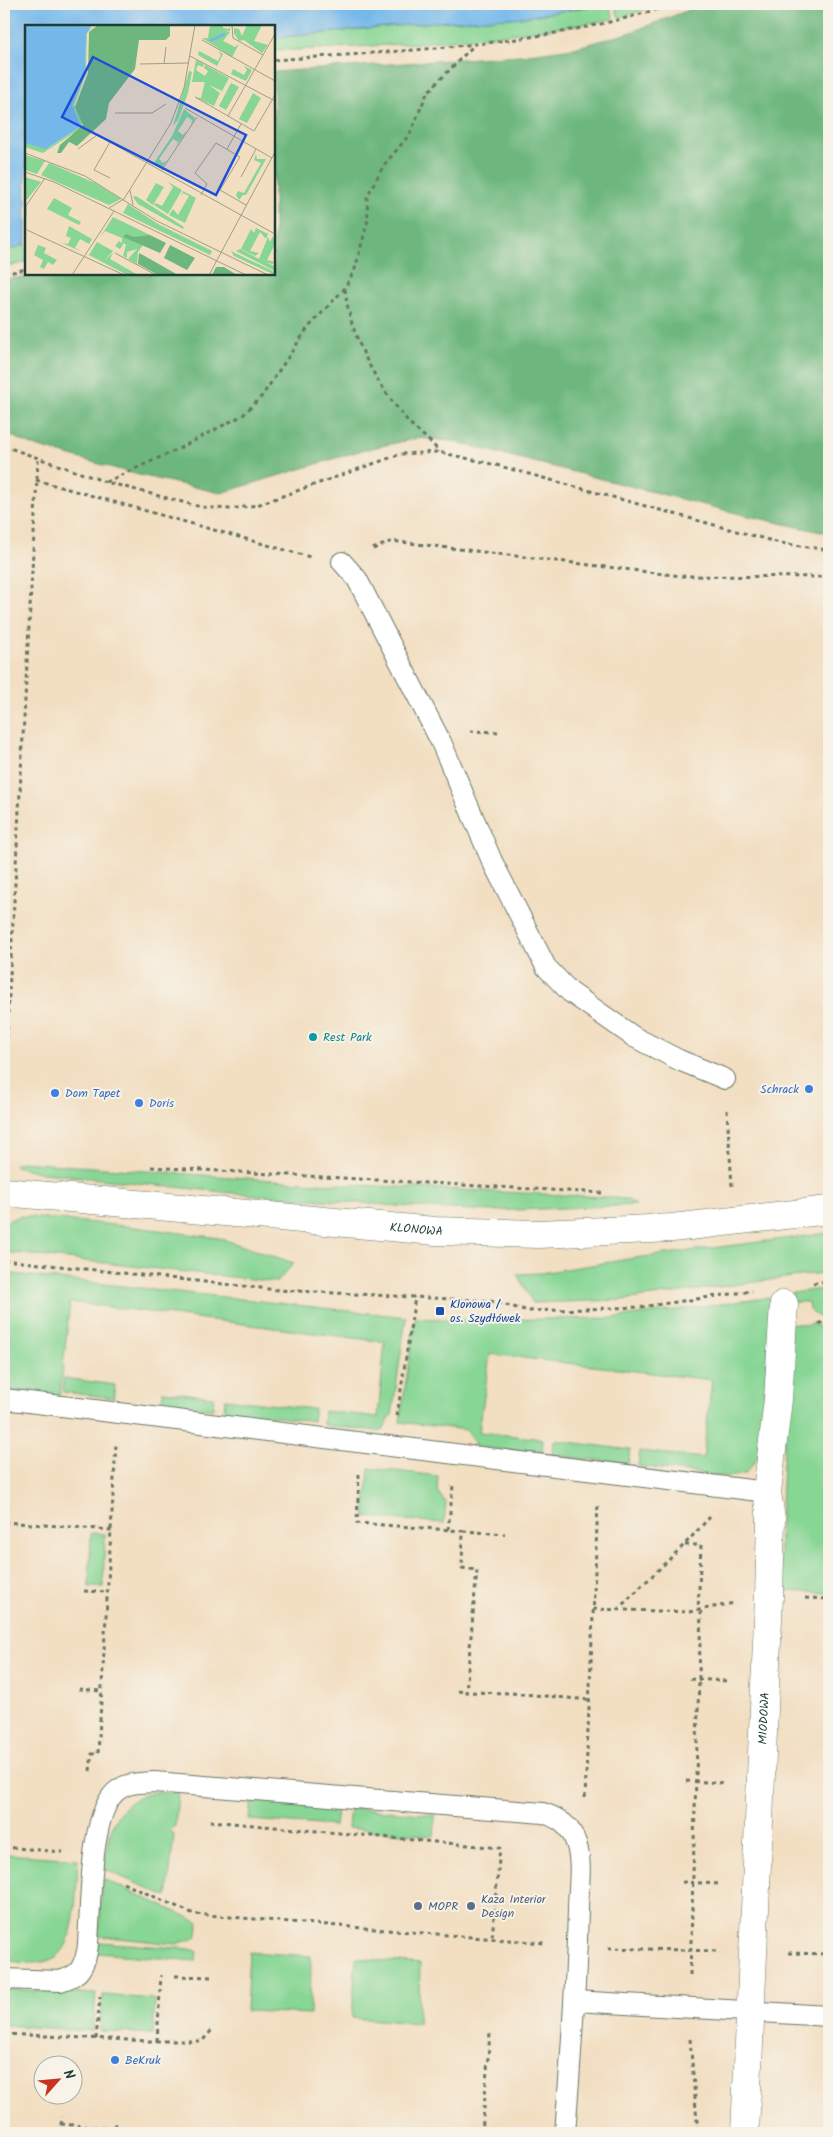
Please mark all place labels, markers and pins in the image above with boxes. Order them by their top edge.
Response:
place label: Rest Park [323,1028,372,1047]
marker: Rest Park [307,1031,319,1043]
place label: Schrack [760,1080,799,1099]
marker: Schrack [803,1083,815,1095]
place label: Dom Tapet [65,1084,121,1103]
marker: Dom Tapet [49,1087,61,1099]
place label: Doris [149,1094,174,1113]
marker: Doris [133,1097,145,1109]
place label: Klonowa / os. Szydłówek [450,1295,521,1328]
marker: Klonowa / os. Szydłówek [434,1305,446,1317]
place label: Kaza Interior Design [481,1890,547,1923]
place label: MOPR [428,1897,458,1916]
marker: MOPR [412,1900,424,1912]
marker: Kaza Interior Design [465,1900,477,1912]
place label: BeKruk [125,2051,161,2070]
marker: BeKruk [109,2054,121,2066]

